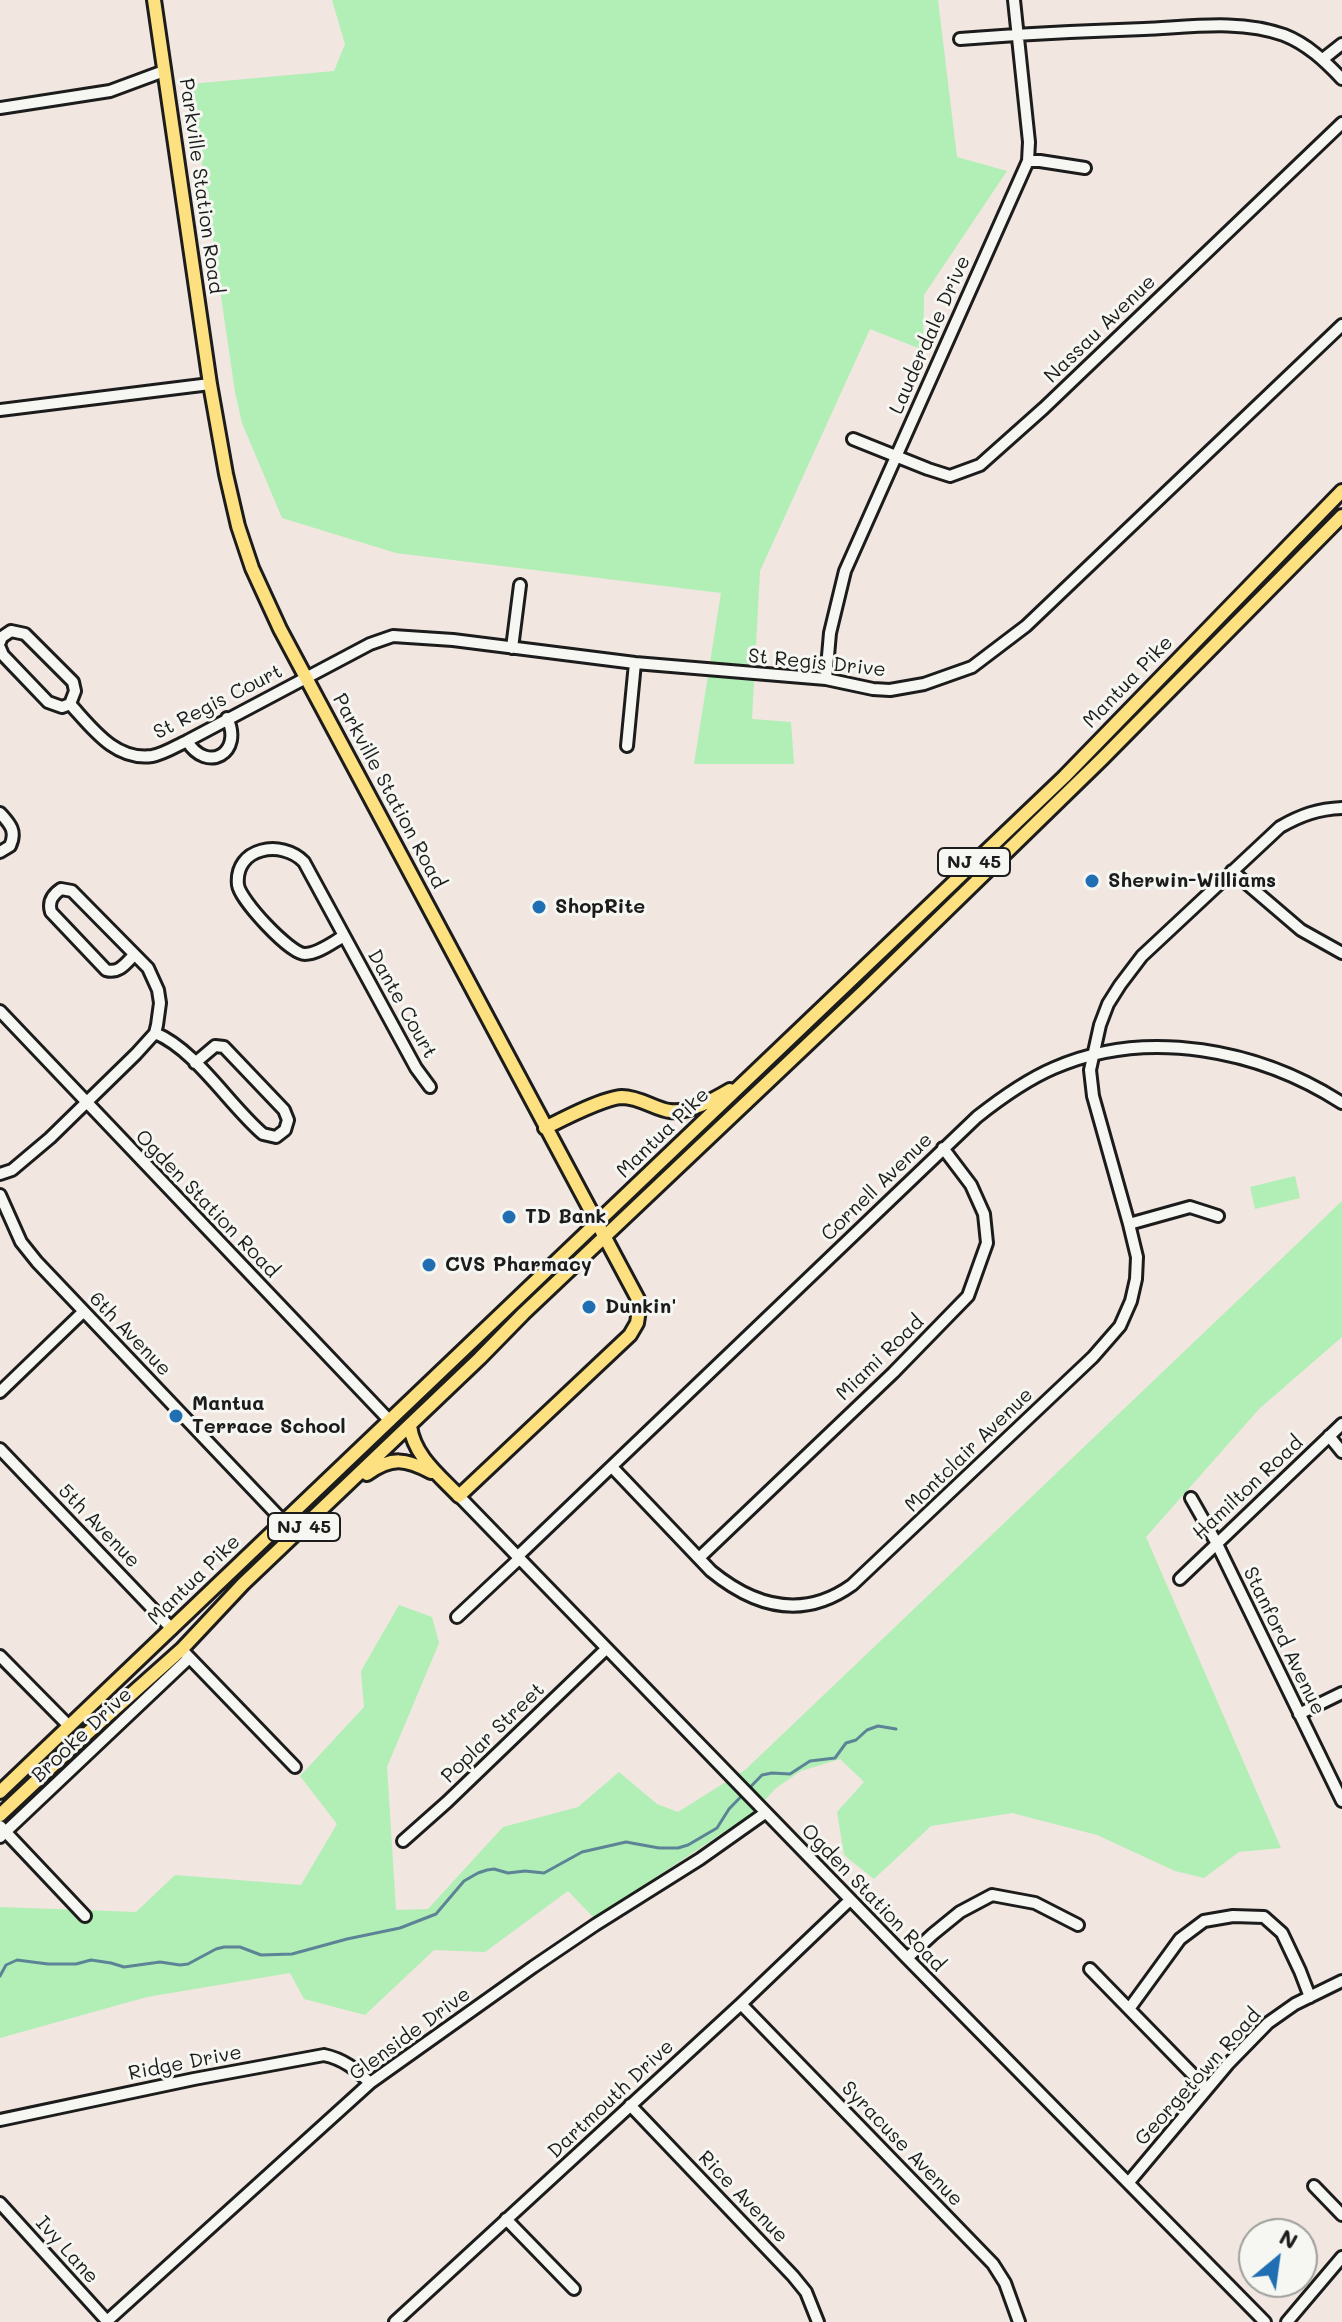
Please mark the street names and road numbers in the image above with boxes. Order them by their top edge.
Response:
street label: Parkville Station Road [174,77,228,295]
street label: Lauderdale Drive [884,252,976,418]
street label: Nassau Avenue [1039,270,1161,388]
street label: Mantua Pike [1078,631,1178,733]
street label: St Regis Drive [747,644,887,682]
street label: St Regis Court [150,659,286,745]
street label: Parkville Station Road [327,689,451,893]
road number: NJ 45 [938,848,1010,876]
street label: Dante Court [362,945,442,1063]
street label: Mantua Pike [612,1083,714,1183]
street label: Ogden Station Road [130,1125,284,1283]
street label: Cornell Avenue [816,1128,938,1246]
street label: 6th Avenue [84,1287,176,1381]
street label: Miami Road [831,1310,929,1406]
street label: Montclair Avenue [900,1383,1038,1517]
street label: Hamilton Road [1188,1431,1308,1545]
street label: 5th Avenue [53,1479,145,1573]
road number: NJ 45 [268,1513,340,1541]
street label: Mantua Pike [143,1530,245,1630]
street label: Stanford Avenue [1238,1563,1330,1719]
street label: Poplar Street [436,1678,550,1788]
street label: Brooke Drive [27,1682,137,1788]
street label: Ogden Station Road [796,1819,950,1977]
street label: Glenside Drive [345,1982,475,2086]
street label: Georgetown Road [1130,2003,1266,2151]
street label: Dartmouth Drive [543,2035,679,2163]
street label: Ridge Drive [126,2040,244,2086]
street label: Syracuse Avenue [836,2076,968,2212]
street label: Rice Avenue [693,2146,793,2248]
street label: Ivy Lane [30,2211,104,2289]

